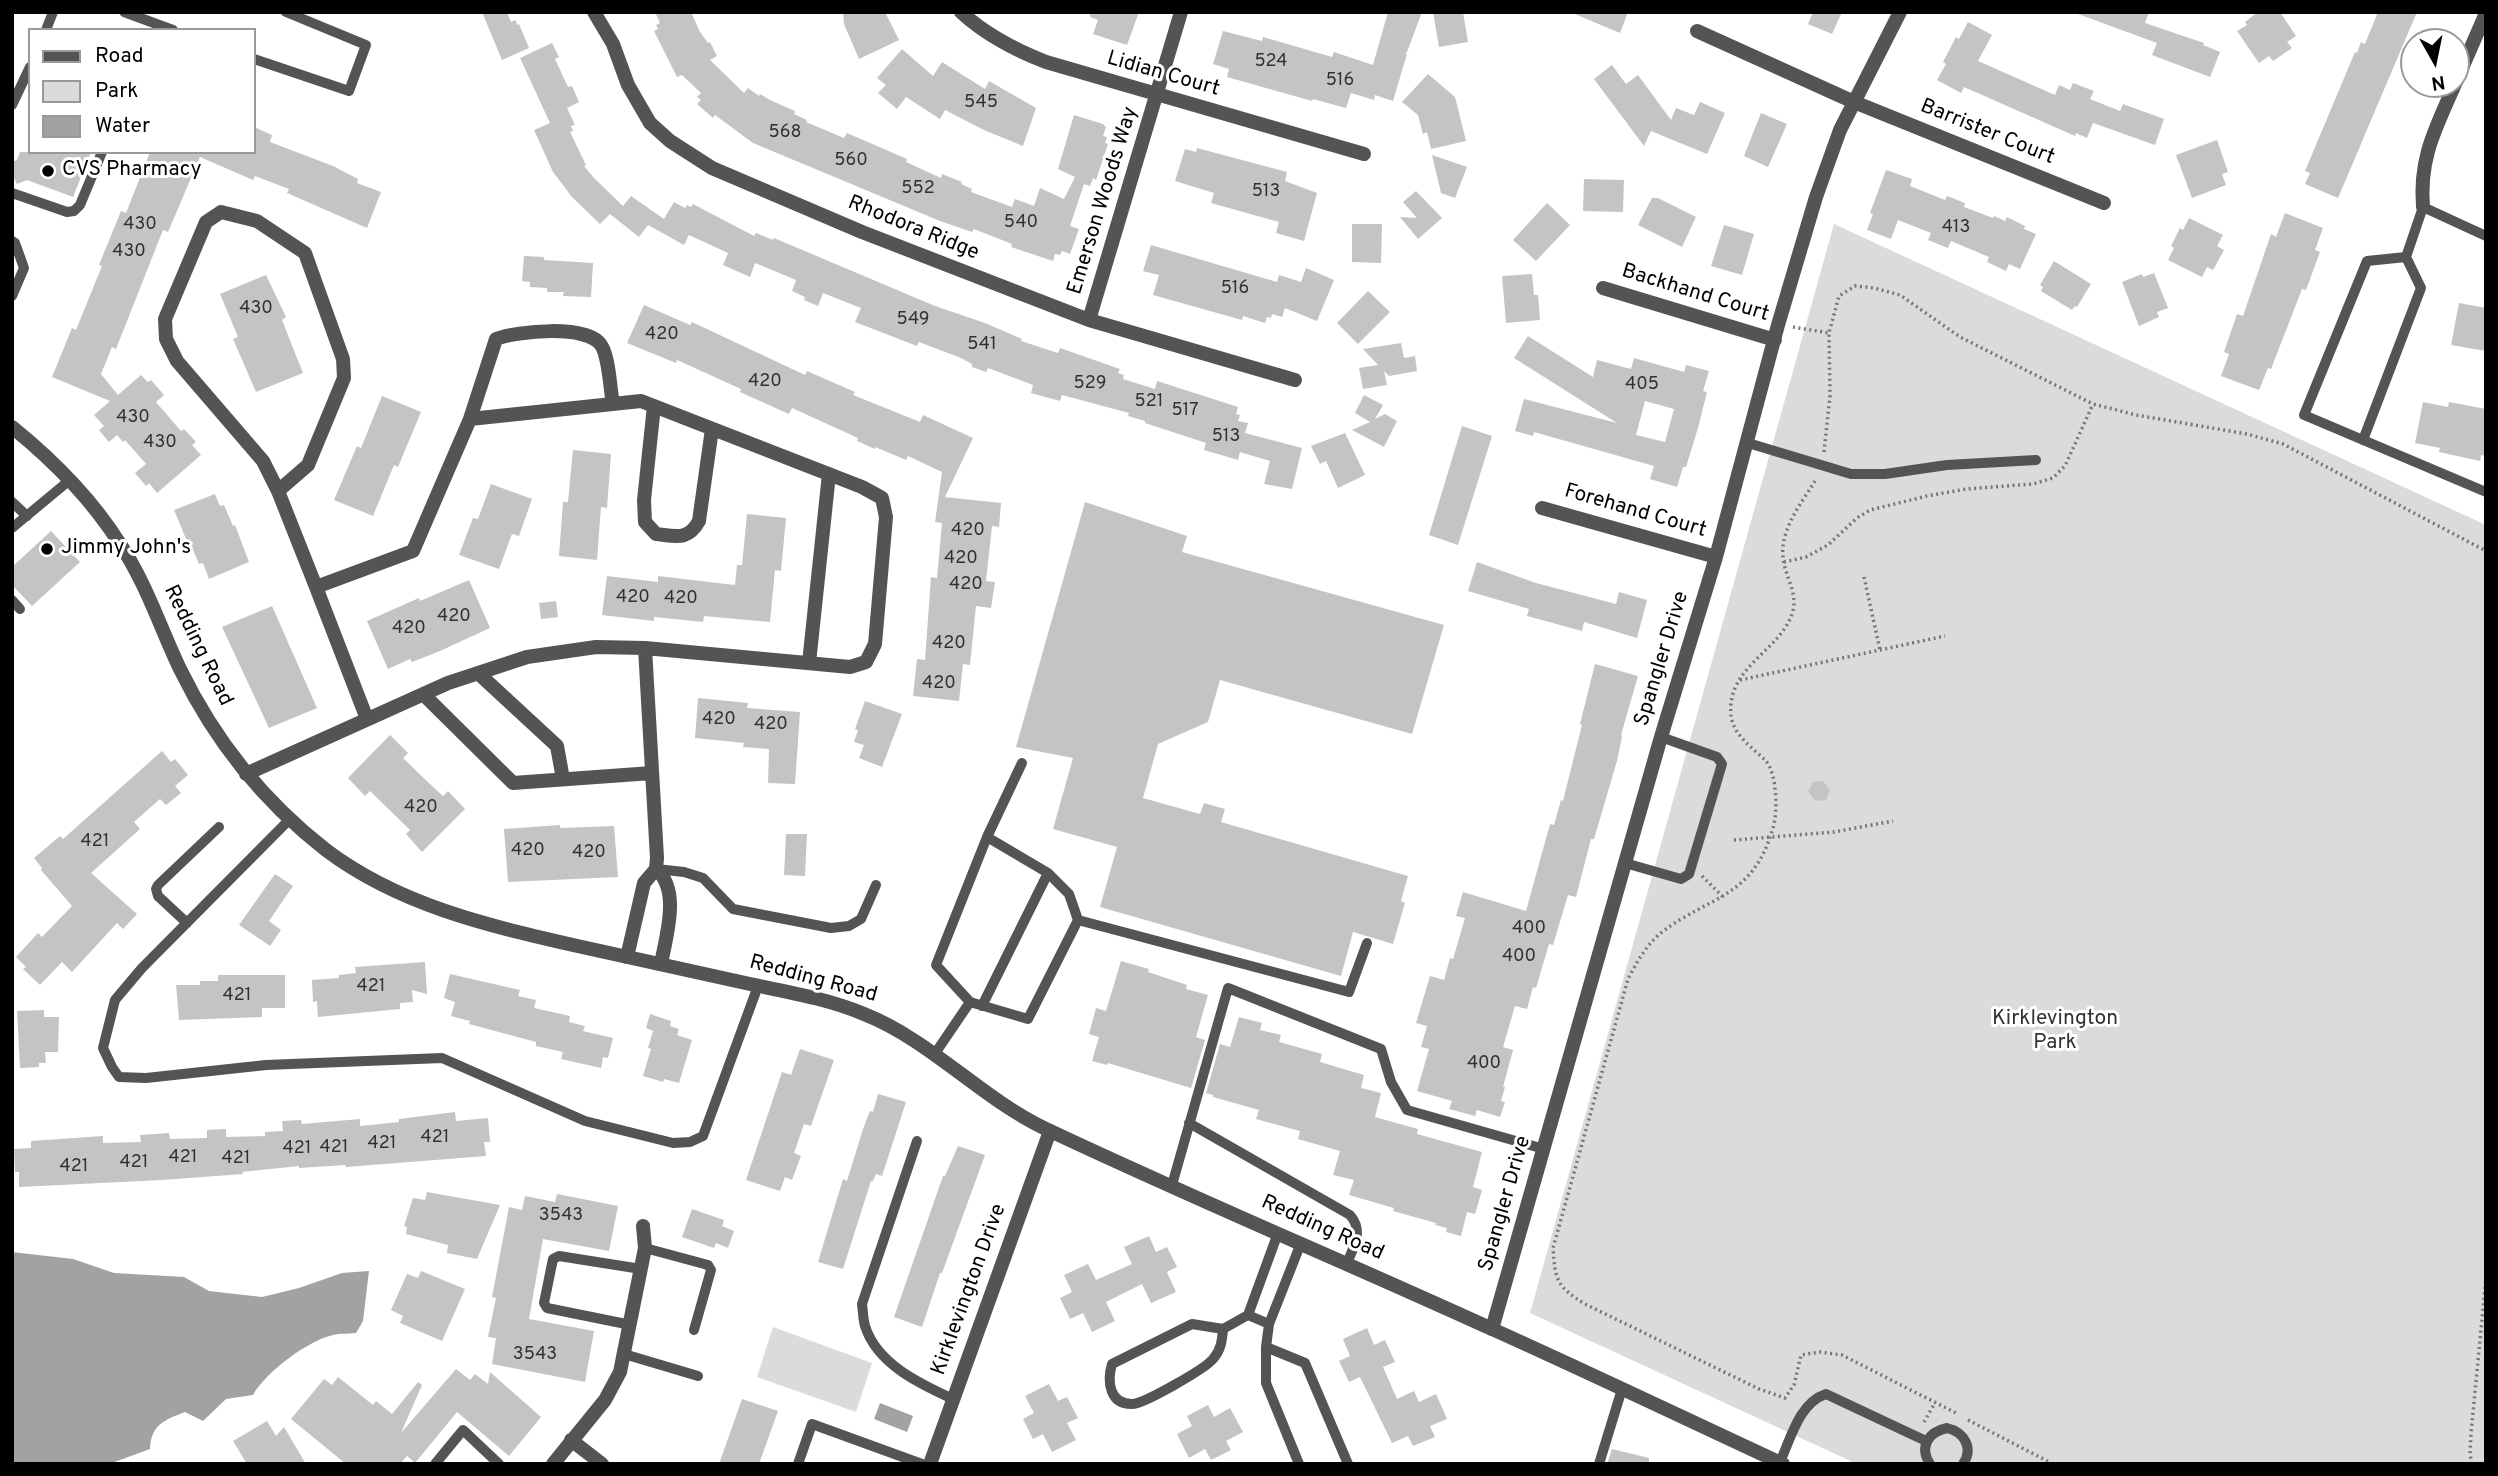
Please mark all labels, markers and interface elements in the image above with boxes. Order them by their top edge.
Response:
legend [28,28,256,154]
north arrow [2400,28,2470,98]
text: Road [95,43,144,70]
street label: Lidian Court [1104,47,1222,103]
house number: 524 [1254,51,1288,73]
text: N [2429,69,2447,95]
house number: 516 [1326,70,1354,92]
text: Park [95,78,138,105]
house number: 545 [964,92,998,114]
street label: Barrister Court [1916,95,2058,171]
street label: Emerson Woods Way [1063,104,1145,298]
text: Water [95,113,150,140]
house number: 568 [769,122,801,144]
house number: 560 [834,150,868,172]
place label: CVS Pharmacy [62,158,202,184]
marker: CVS Pharmacy [40,163,56,179]
house number: 552 [901,178,935,200]
house number: 513 [1252,181,1280,203]
street label: Rhodora Ridge [844,191,982,267]
house number: 540 [1004,212,1038,234]
house number: 430 [123,214,157,236]
house number: 413 [1942,217,1970,239]
house number: 430 [112,241,146,263]
street label: Backhand Court [1618,260,1772,328]
house number: 516 [1221,278,1249,300]
house number: 430 [239,298,273,320]
house number: 549 [896,309,930,331]
house number: 420 [645,324,679,346]
house number: 541 [967,334,997,356]
house number: 420 [748,371,782,393]
house number: 529 [1074,373,1106,395]
house number: 405 [1625,374,1659,396]
house number: 521 [1135,391,1163,413]
house number: 517 [1171,400,1199,422]
house number: 430 [116,407,150,429]
house number: 513 [1212,426,1240,448]
house number: 430 [143,432,177,454]
street label: Forehand Court [1561,480,1709,544]
house number: 420 [951,520,985,542]
place label: Jimmy John's [61,536,191,562]
marker: Jimmy John's [39,541,55,557]
house number: 420 [944,548,978,570]
house number: 420 [949,574,983,596]
street label: Redding Road [157,581,237,711]
house number: 420 [616,587,650,609]
house number: 420 [664,588,698,610]
street label: Spangler Drive [1631,588,1695,730]
house number: 420 [437,606,471,628]
house number: 420 [392,618,426,640]
house number: 420 [932,633,966,655]
house number: 420 [922,673,956,695]
house number: 420 [702,709,736,731]
house number: 420 [754,714,788,736]
house number: 420 [404,797,438,819]
house number: 421 [81,831,109,853]
house number: 420 [511,840,545,862]
house number: 420 [572,842,606,864]
house number: 400 [1512,918,1546,940]
house number: 400 [1502,946,1536,968]
street label: Redding Road [746,951,880,1009]
house number: 421 [357,976,385,998]
house number: 421 [223,985,251,1007]
park label: Kirklevington Park [1992,1007,2118,1057]
house number: 400 [1467,1053,1501,1075]
house number: 421 [421,1127,449,1149]
house number: 421 [368,1133,396,1155]
street label: Spangler Drive [1475,1133,1537,1275]
house number: 421 [320,1137,348,1159]
house number: 421 [283,1138,311,1160]
house number: 421 [169,1147,197,1169]
house number: 421 [222,1148,250,1170]
house number: 421 [120,1152,148,1174]
house number: 421 [60,1156,88,1178]
street label: Redding Road [1257,1191,1387,1267]
street label: Kirklevington Drive [927,1201,1013,1379]
house number: 3543 [539,1205,583,1227]
house number: 3543 [513,1344,557,1366]

